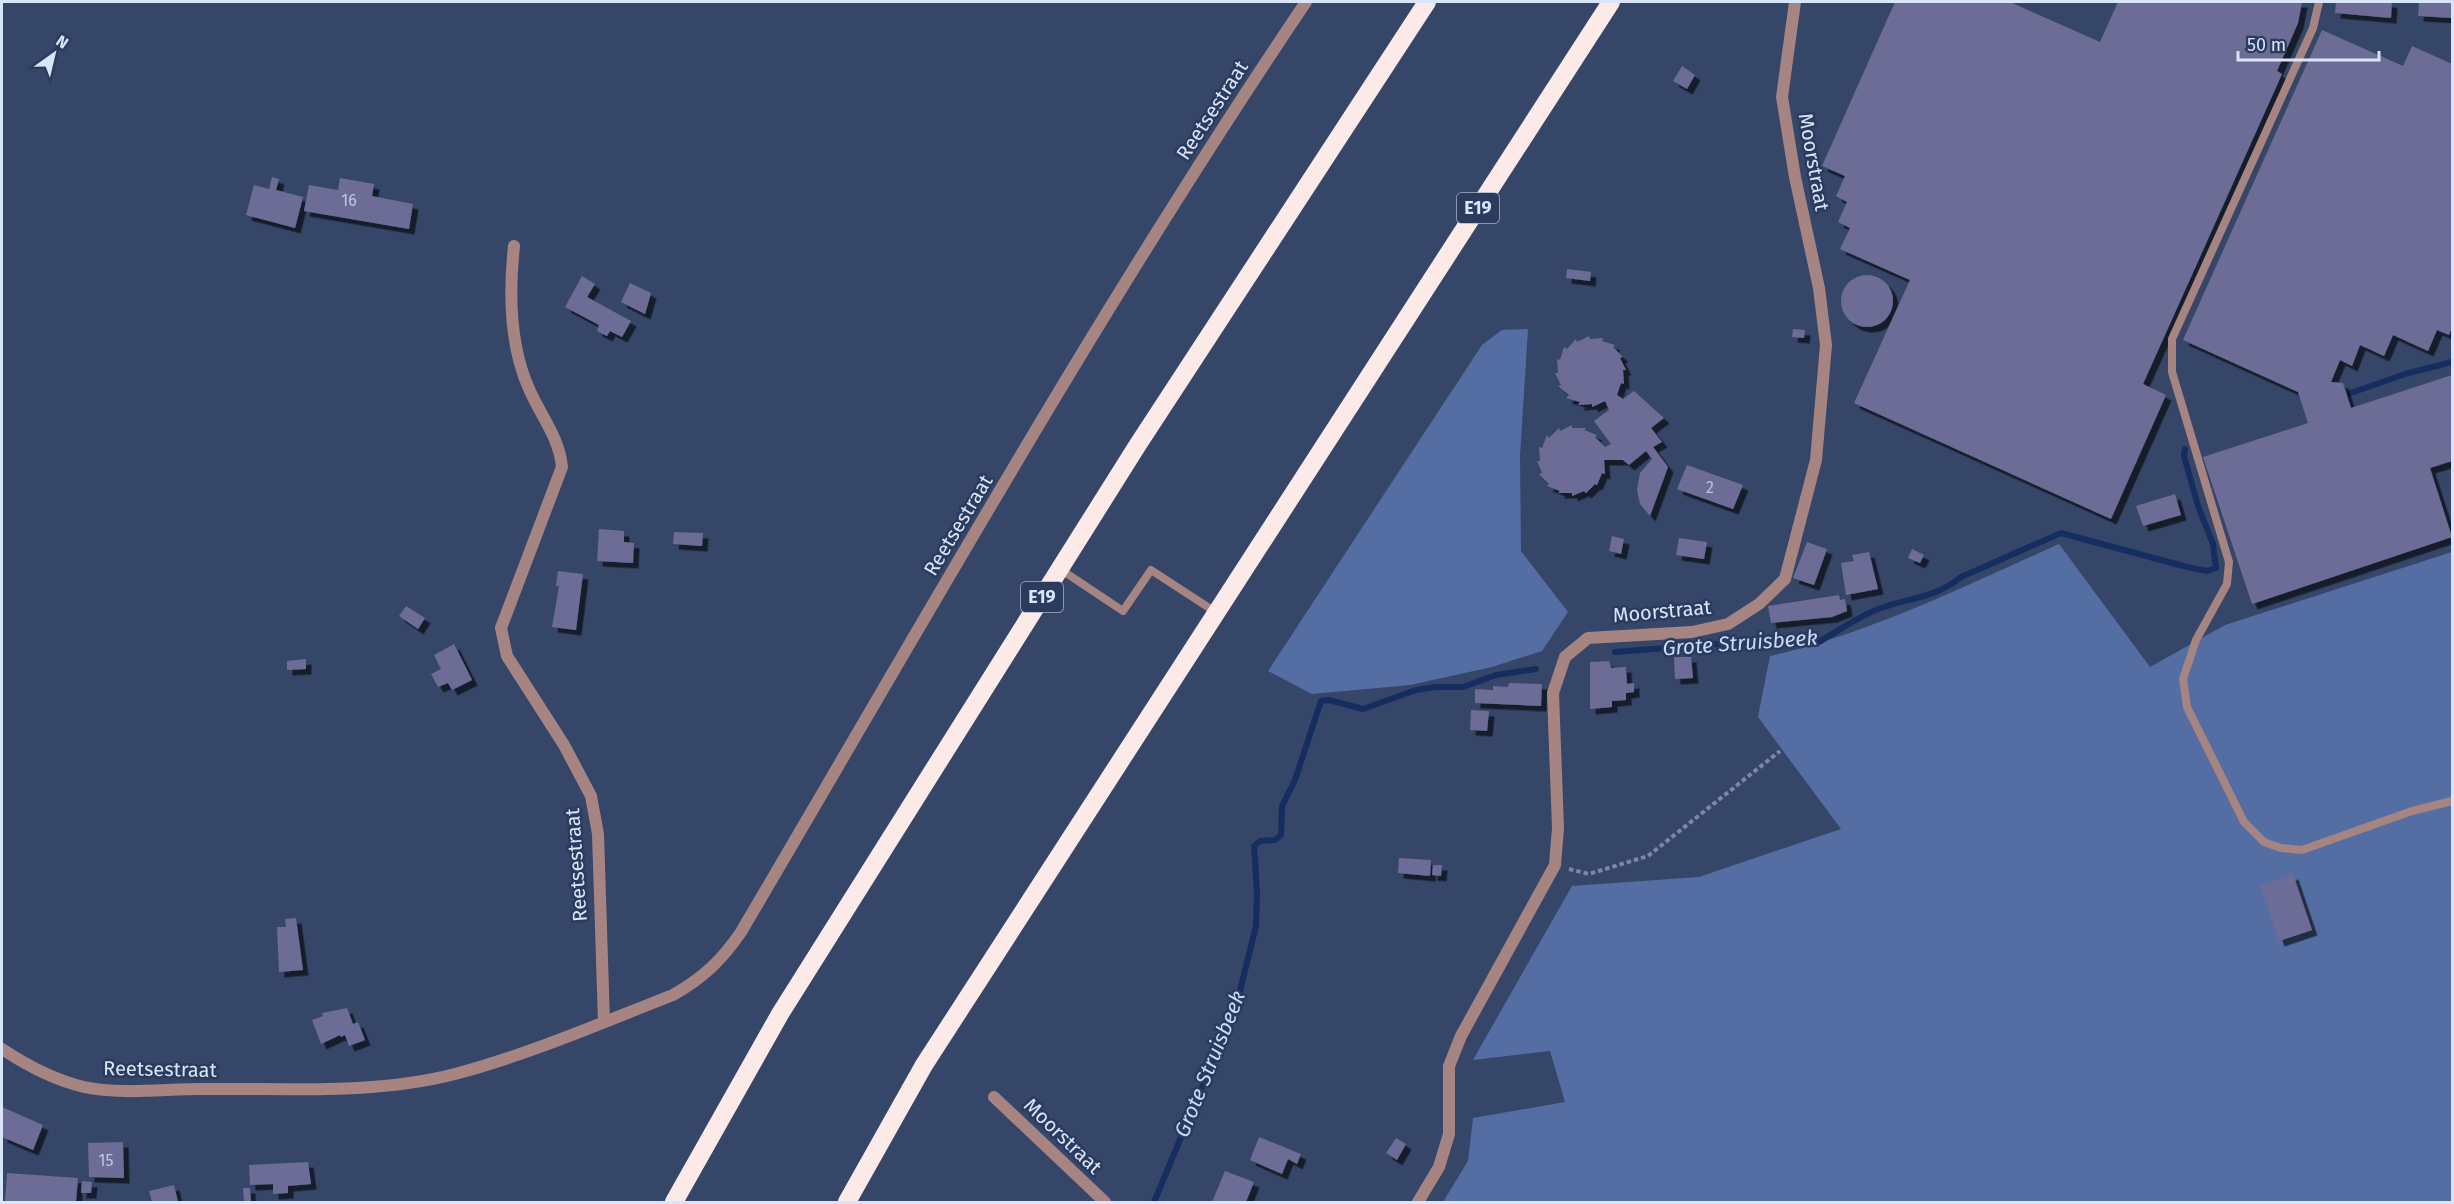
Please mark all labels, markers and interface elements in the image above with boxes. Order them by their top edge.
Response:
north arrow [24,24,84,84]
scale bar [2238,24,2379,62]
text: N [52,31,72,53]
text: 50 m [2247,34,2286,56]
street label: Reetsestraat [1171,55,1253,164]
street label: Moorstraat [1794,111,1835,213]
house number: 16 [341,191,357,210]
road number: E19 [1457,193,1499,223]
street label: Reetsestraat [918,470,998,580]
house number: 2 [1706,478,1714,497]
road number: E19 [1021,582,1063,612]
street label: Moorstraat [1612,595,1713,627]
water label: Grote Struisbeek [1661,625,1819,661]
street label: Reetsestraat [560,807,592,922]
water label: Grote Struisbeek [1169,987,1251,1141]
street label: Reetsestraat [103,1056,218,1082]
street label: Moorstraat [1019,1093,1107,1179]
house number: 15 [99,1151,113,1170]

